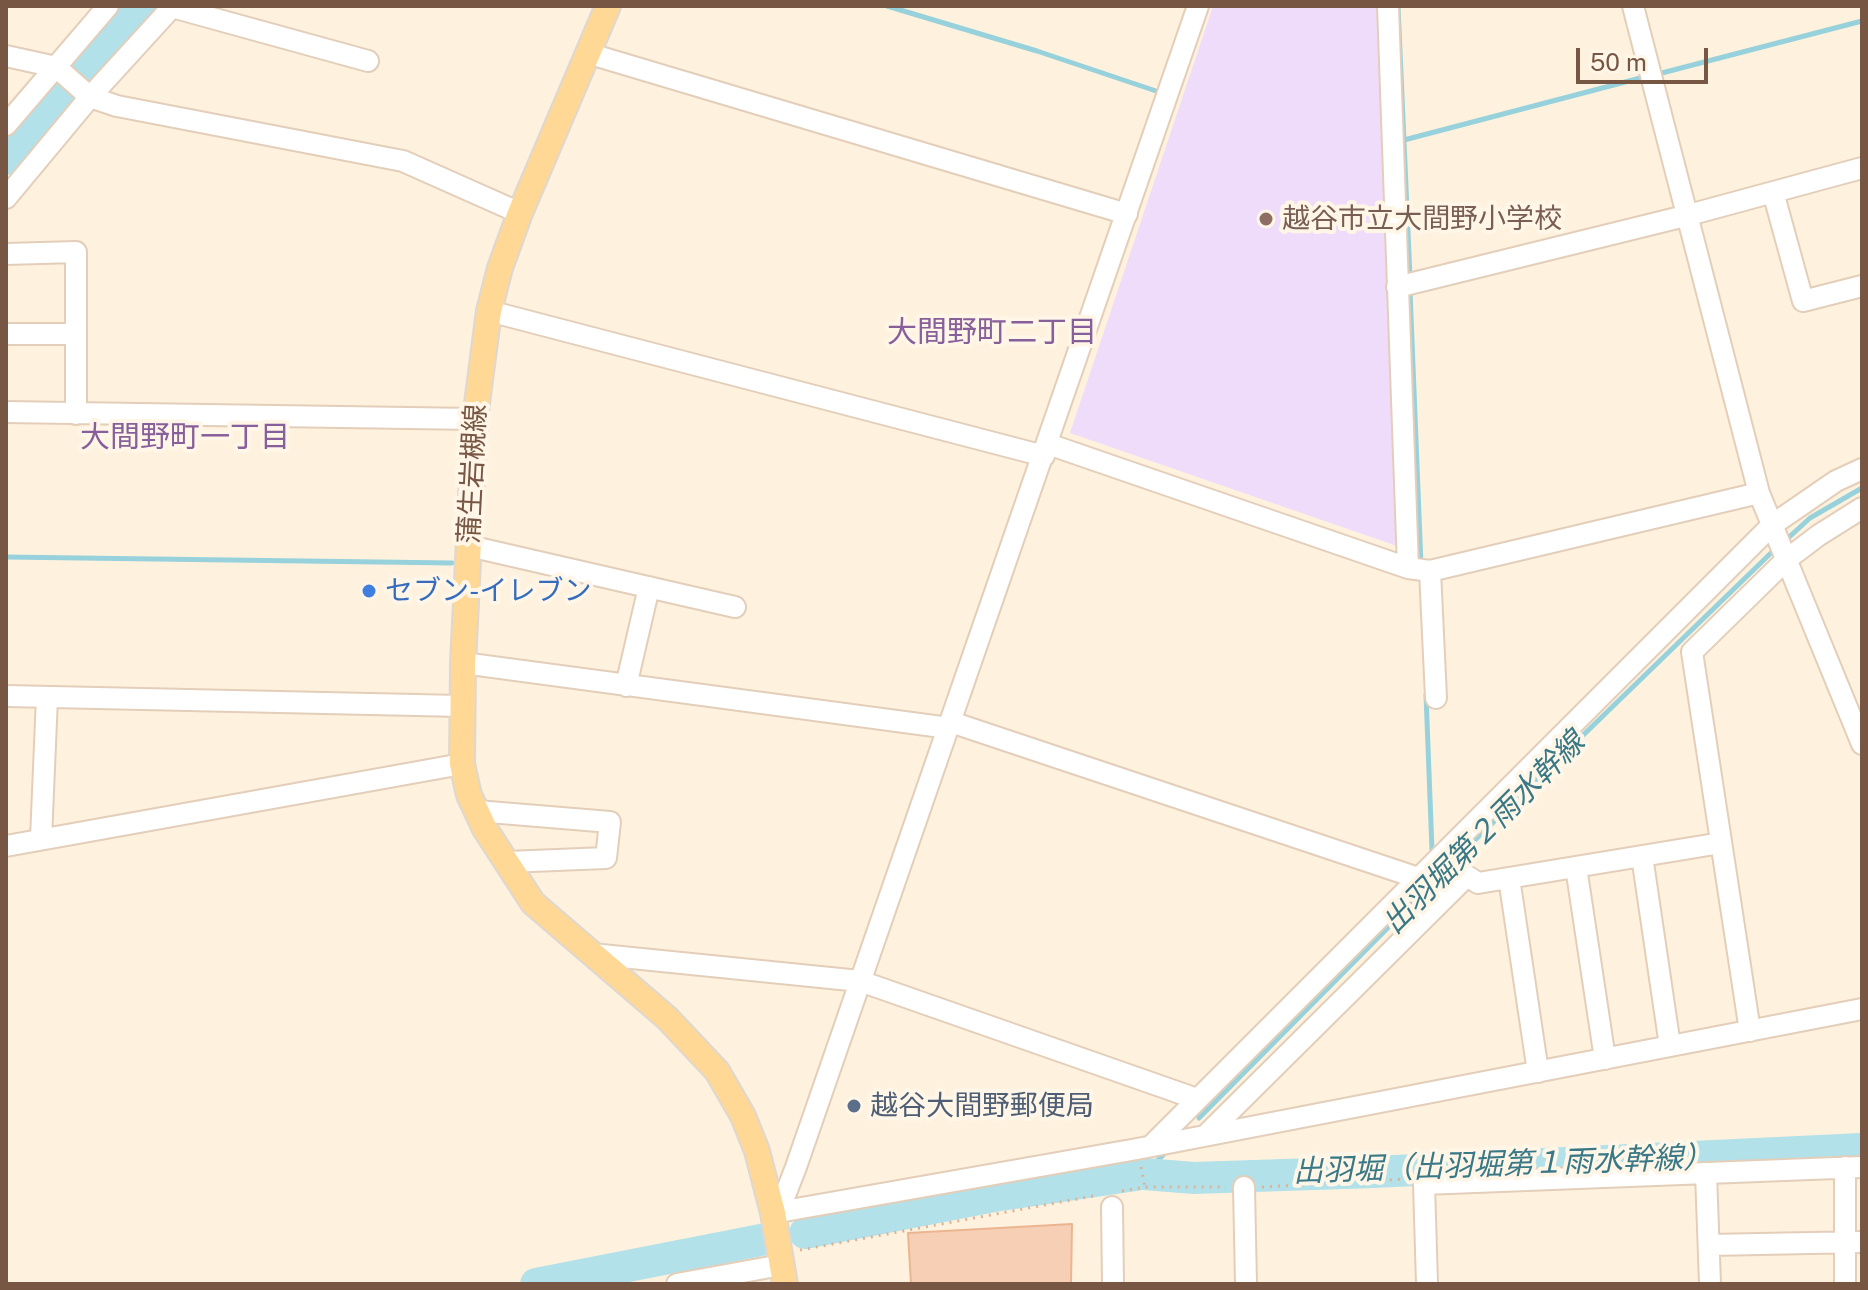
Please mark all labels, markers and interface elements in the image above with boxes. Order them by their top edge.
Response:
scale bar [1580,32,1712,82]
text: 50 m [1590,48,1647,76]
place label: 越谷市立大間野小学校 [1282,202,1562,236]
marker: 越谷市立大間野小学校 [1257,210,1275,228]
district label: 大間野町二丁目 [887,315,1097,351]
street label: 蒲生岩槻線 [453,403,493,545]
district label: 大間野町一丁目 [80,420,290,456]
place label: セブン-イレブン [385,574,592,608]
marker: セブン-イレブン [360,582,378,600]
water label: 出羽堀第２雨水幹線 [1376,725,1592,941]
place label: 越谷大間野郵便局 [870,1089,1094,1123]
marker: 越谷大間野郵便局 [845,1097,863,1115]
water label: 出羽堀（出羽堀第１雨水幹線） [1292,1140,1714,1190]

